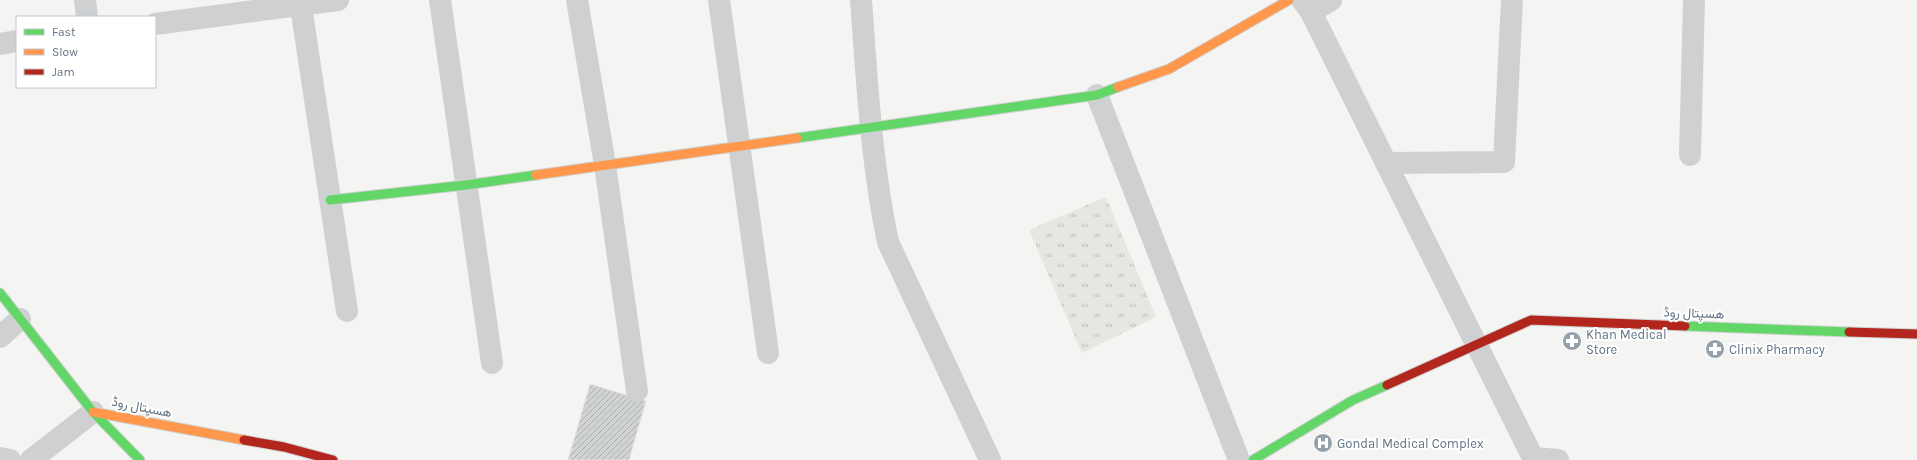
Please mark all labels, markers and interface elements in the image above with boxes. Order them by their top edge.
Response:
legend [16,16,156,88]
text: Fast [52,25,76,39]
text: Slow [52,45,78,59]
text: Jam [52,65,75,79]
street label: ھسپتال روڈ [1663,304,1725,324]
place label: Khan Medical Store [1586,327,1667,357]
pharmacy icon: Khan Medical Store [1561,330,1583,352]
pharmacy icon: Clinix Pharmacy [1704,338,1726,360]
place label: Clinix Pharmacy [1729,342,1825,357]
street label: ھسپتال روڈ [110,394,173,422]
hospital icon: Gondal Medical Complex [1312,432,1334,454]
place label: Gondal Medical Complex [1337,436,1484,451]

